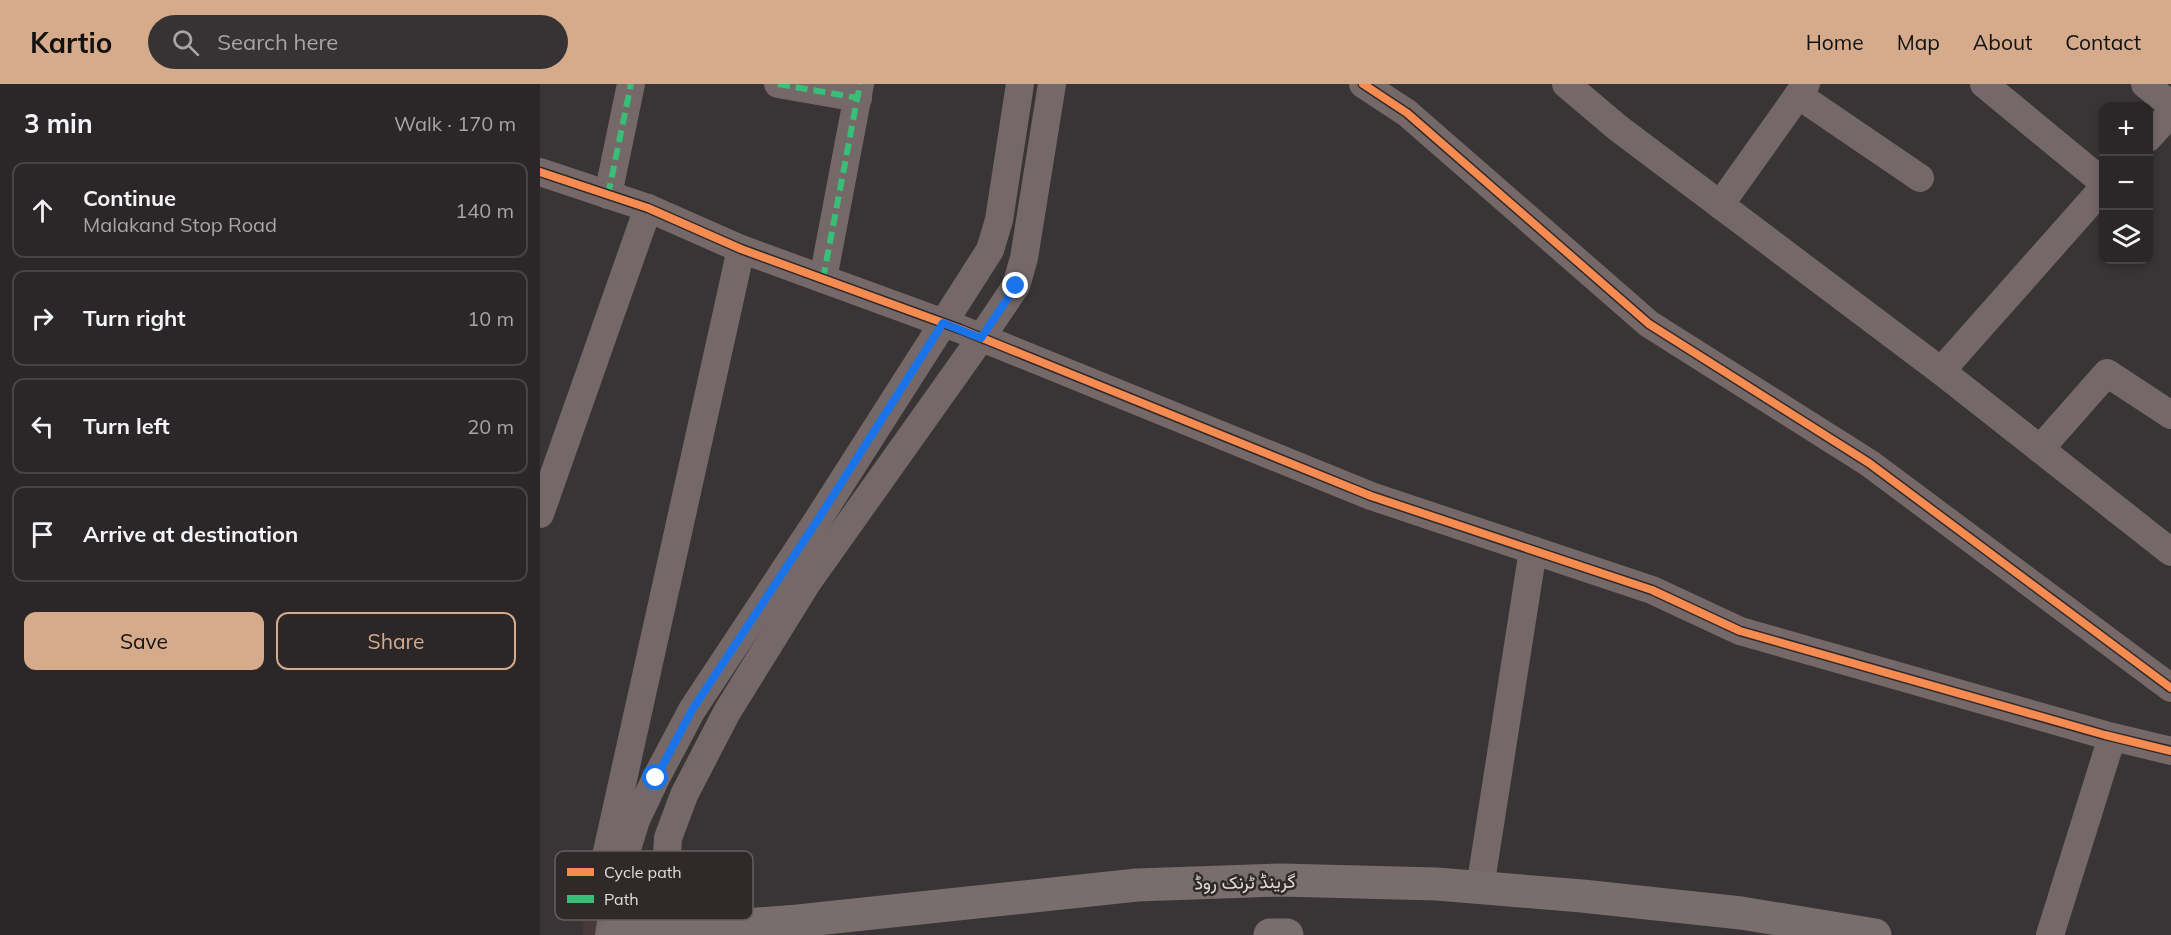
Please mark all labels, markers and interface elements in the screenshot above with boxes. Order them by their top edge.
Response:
search box [148,15,568,69]
text: Kartio [30,25,112,60]
icon: search [169,26,202,59]
text: Search here [217,28,338,56]
text: Home [1806,29,1864,55]
text: Map [1897,29,1940,55]
text: About [1973,29,2032,55]
text: Contact [2065,29,2141,55]
map controls [2099,102,2153,264]
button: + [2099,102,2153,156]
text: 3 min [24,107,93,140]
text: Walk · 170 m [394,111,516,136]
button: − [2099,156,2153,210]
text: Continue [83,184,176,212]
icon: ahead [26,194,59,227]
text: 140 m [455,198,514,223]
button: layers [2099,210,2153,264]
text: Malakand Stop Road [83,212,277,237]
route end [1002,272,1028,298]
icon: right [26,302,59,335]
text: Turn right [83,304,186,332]
text: 10 m [467,306,514,331]
icon: left [26,410,59,443]
text: Turn left [83,412,170,440]
text: 20 m [467,414,514,439]
icon: arrive [26,518,59,551]
text: Arrive at destination [83,520,298,548]
button: Save [24,612,264,670]
button: Share [276,612,516,670]
route start [642,764,668,790]
legend [555,851,753,920]
text: Cycle path [604,862,682,882]
street label: گرینڈ ٹرنک روڈ [1194,870,1296,894]
text: Path [604,889,639,909]

